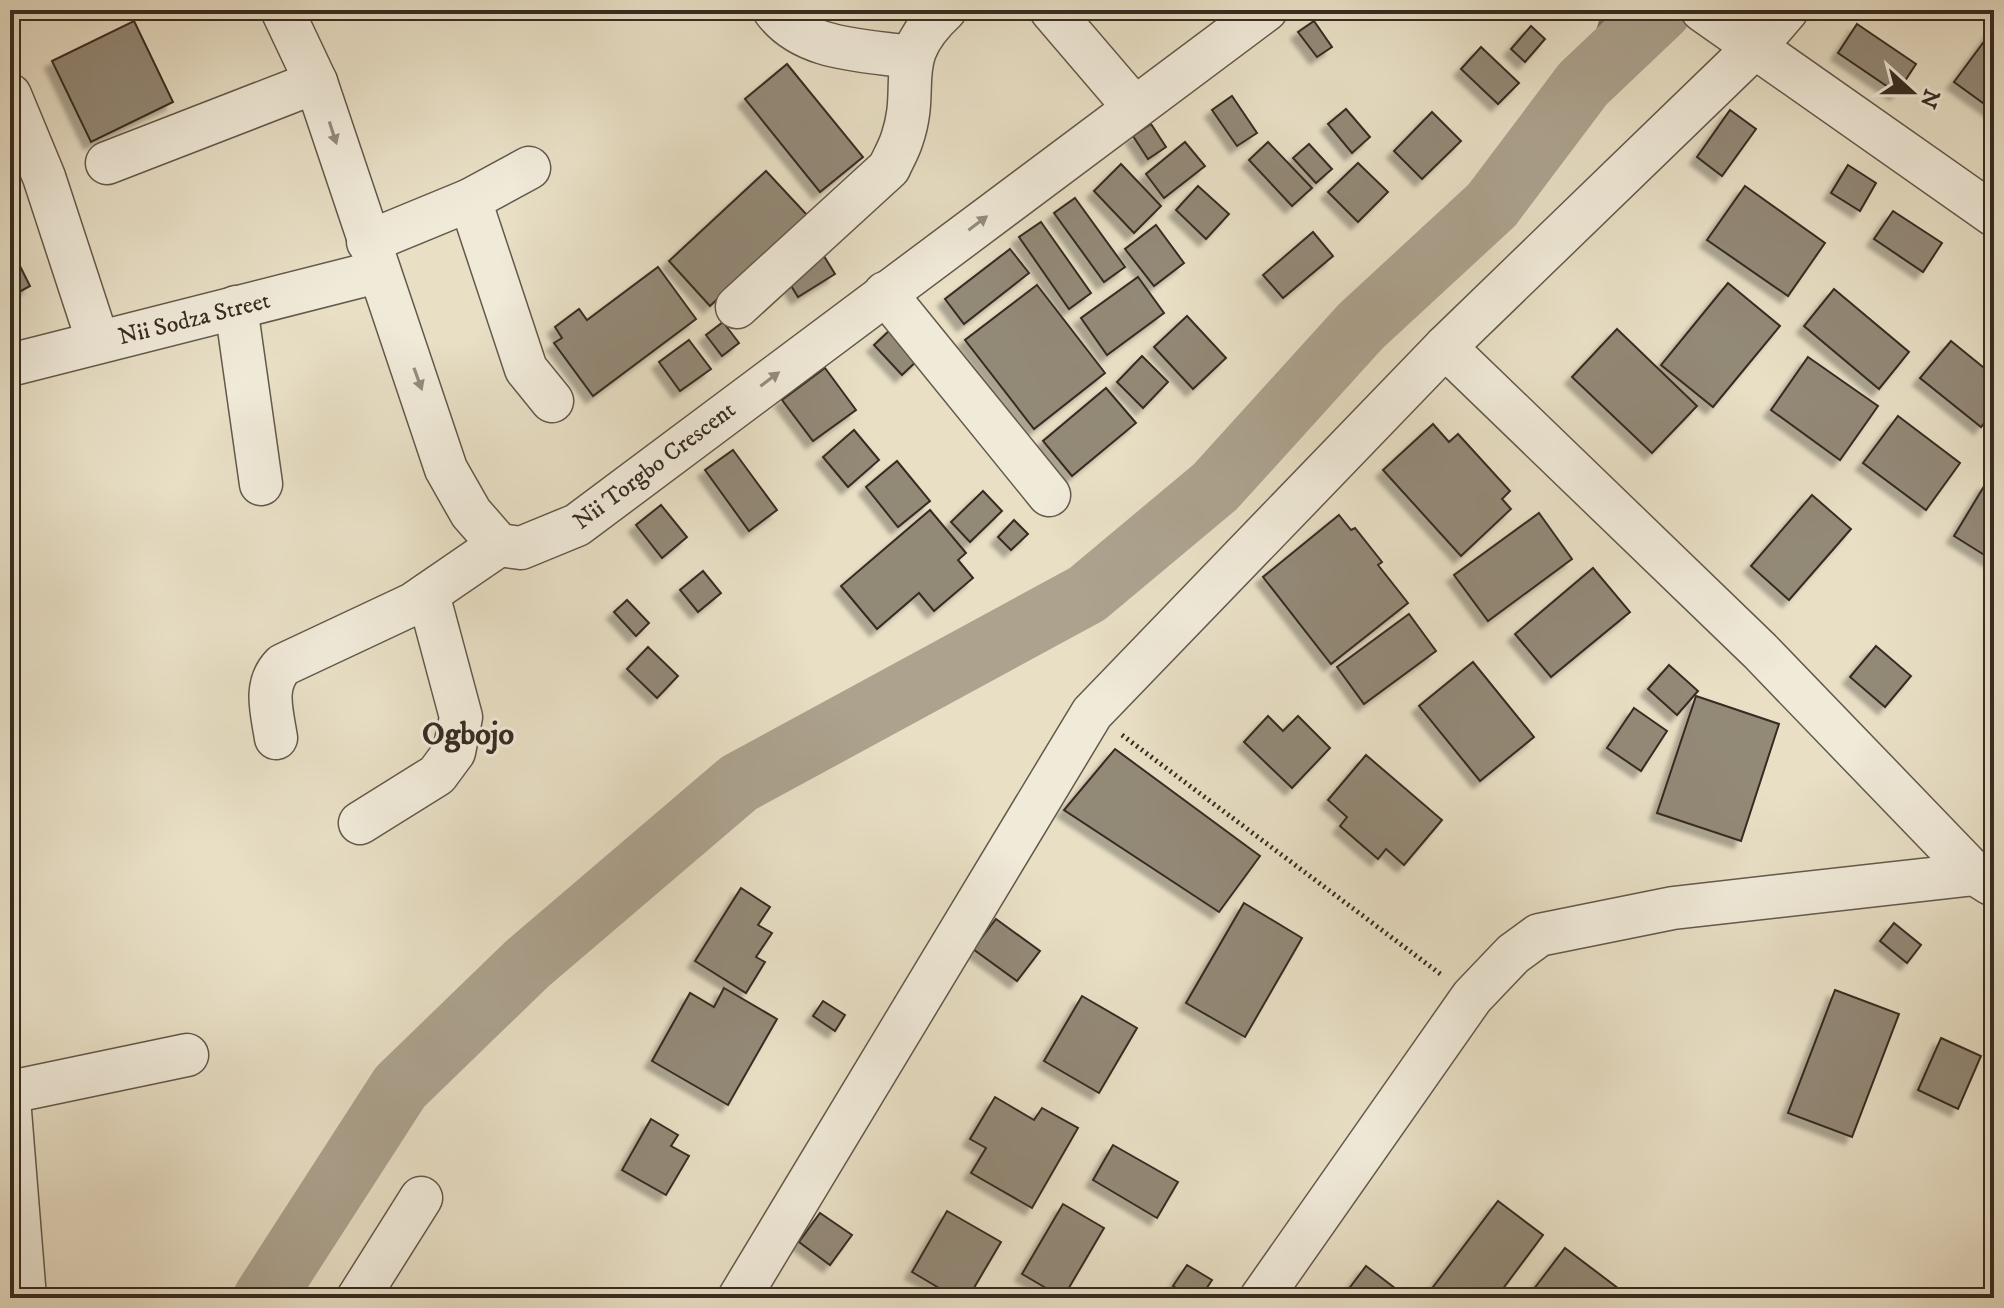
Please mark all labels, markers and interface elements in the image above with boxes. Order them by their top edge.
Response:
north arrow [1872,52,1952,132]
text: N [1913,85,1945,112]
one-way arrow [327,122,340,146]
one-way arrow [968,216,988,232]
street label: Nii Sodza Street [115,286,274,352]
one-way arrow [412,367,424,391]
one-way arrow [759,371,780,387]
street label: Nii Torgbo Crescent [567,395,742,537]
district label: Ogbojo [422,715,514,755]

